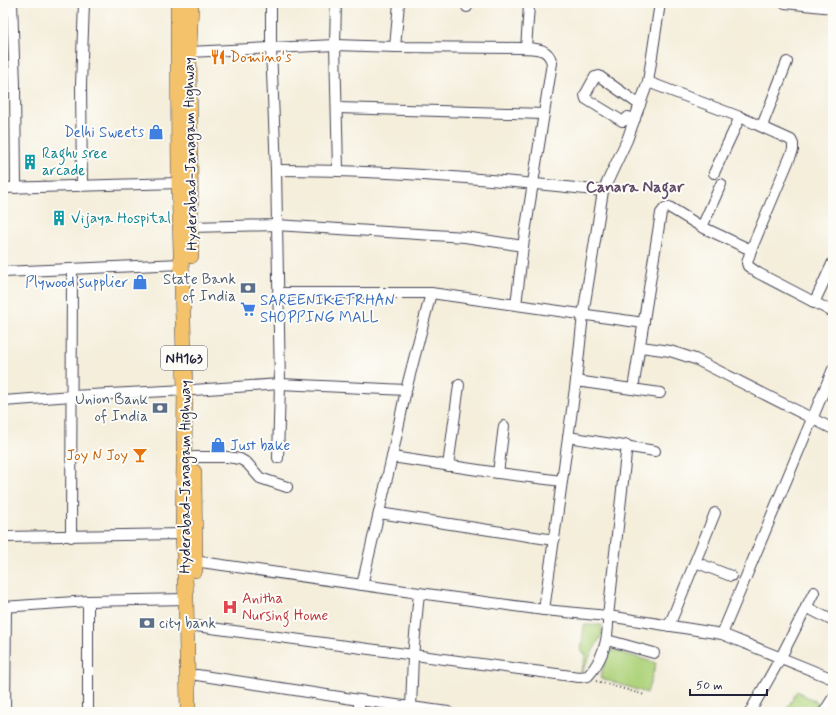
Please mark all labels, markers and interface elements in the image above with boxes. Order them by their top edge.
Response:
restaurant icon: Domino's [209,48,227,66]
place label: Domino's [230,48,292,68]
street label: Hyderabad-Janagam Highway [179,57,204,251]
place label: Delhi Sweets [64,123,144,143]
shop icon: Delhi Sweets [147,123,165,141]
place label: Raghu sree arcade [42,144,108,181]
building icon: Raghu sree arcade [21,153,39,171]
district label: Canara Nagar [586,177,685,200]
building icon: Vijaya Hospital [50,209,68,227]
place label: Vijaya Hospital [71,209,171,229]
place label: State Bank of India [163,270,236,307]
place label: Plywood supplier [25,273,128,293]
shop icon: Plywood supplier [131,273,149,291]
bank icon: State Bank of India [239,279,257,297]
place label: SAREENIKETRHAN SHOPPING MALL [260,291,395,328]
supermarket icon: SAREENIKETRHAN SHOPPING MALL [239,300,257,318]
road number: NH163 [161,346,207,370]
street label: Hyderabad-Janagam Highway [176,380,197,574]
place label: Union Bank of India [75,390,149,427]
bank icon: Union Bank of India [151,399,169,417]
shop icon: Just bake [209,436,227,454]
place label: Just bake [230,436,290,456]
place label: Joy N Joy [66,446,128,466]
bar icon: Joy N Joy [131,446,149,464]
place label: Anitha Nursing Home [242,589,329,627]
hospital icon: Anitha Nursing Home [221,598,239,616]
bank icon: city bank [138,614,156,632]
place label: city bank [159,614,216,634]
scale bar [690,671,767,697]
text: 50 m [696,678,723,694]

